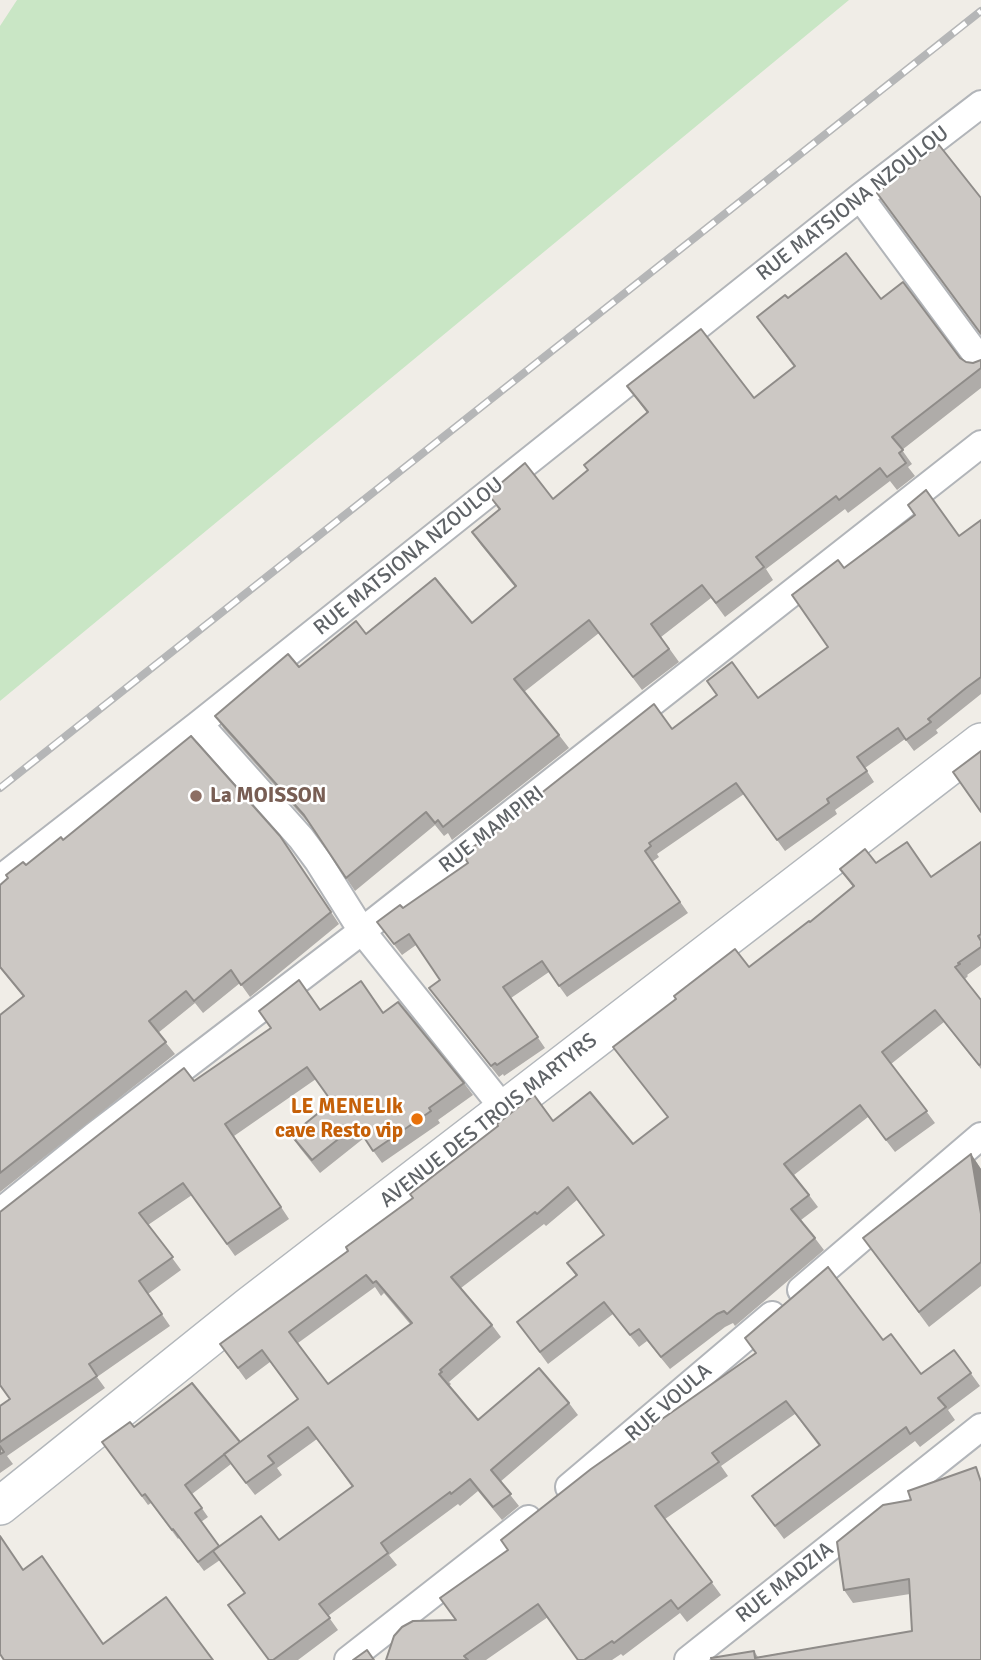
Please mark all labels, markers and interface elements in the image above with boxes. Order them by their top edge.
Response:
street label: RUE MATSIONA NZOULOU [752,121,954,287]
street label: RUE MATSIONA NZOULOU [309,473,509,641]
street label: RUE MAMPIRI [434,781,550,879]
place label: La MOISSON [210,783,326,809]
marker: La MOISSON [188,788,204,804]
street label: AVENUE DES TROIS MARTYRS [375,1028,603,1214]
place label: LE MENELIk cave Resto vip [275,1094,403,1144]
marker: LE MENELIk cave Resto vip [409,1111,425,1127]
street label: RUE VOULA [621,1359,717,1447]
street label: RUE MADZIA [731,1537,839,1629]

